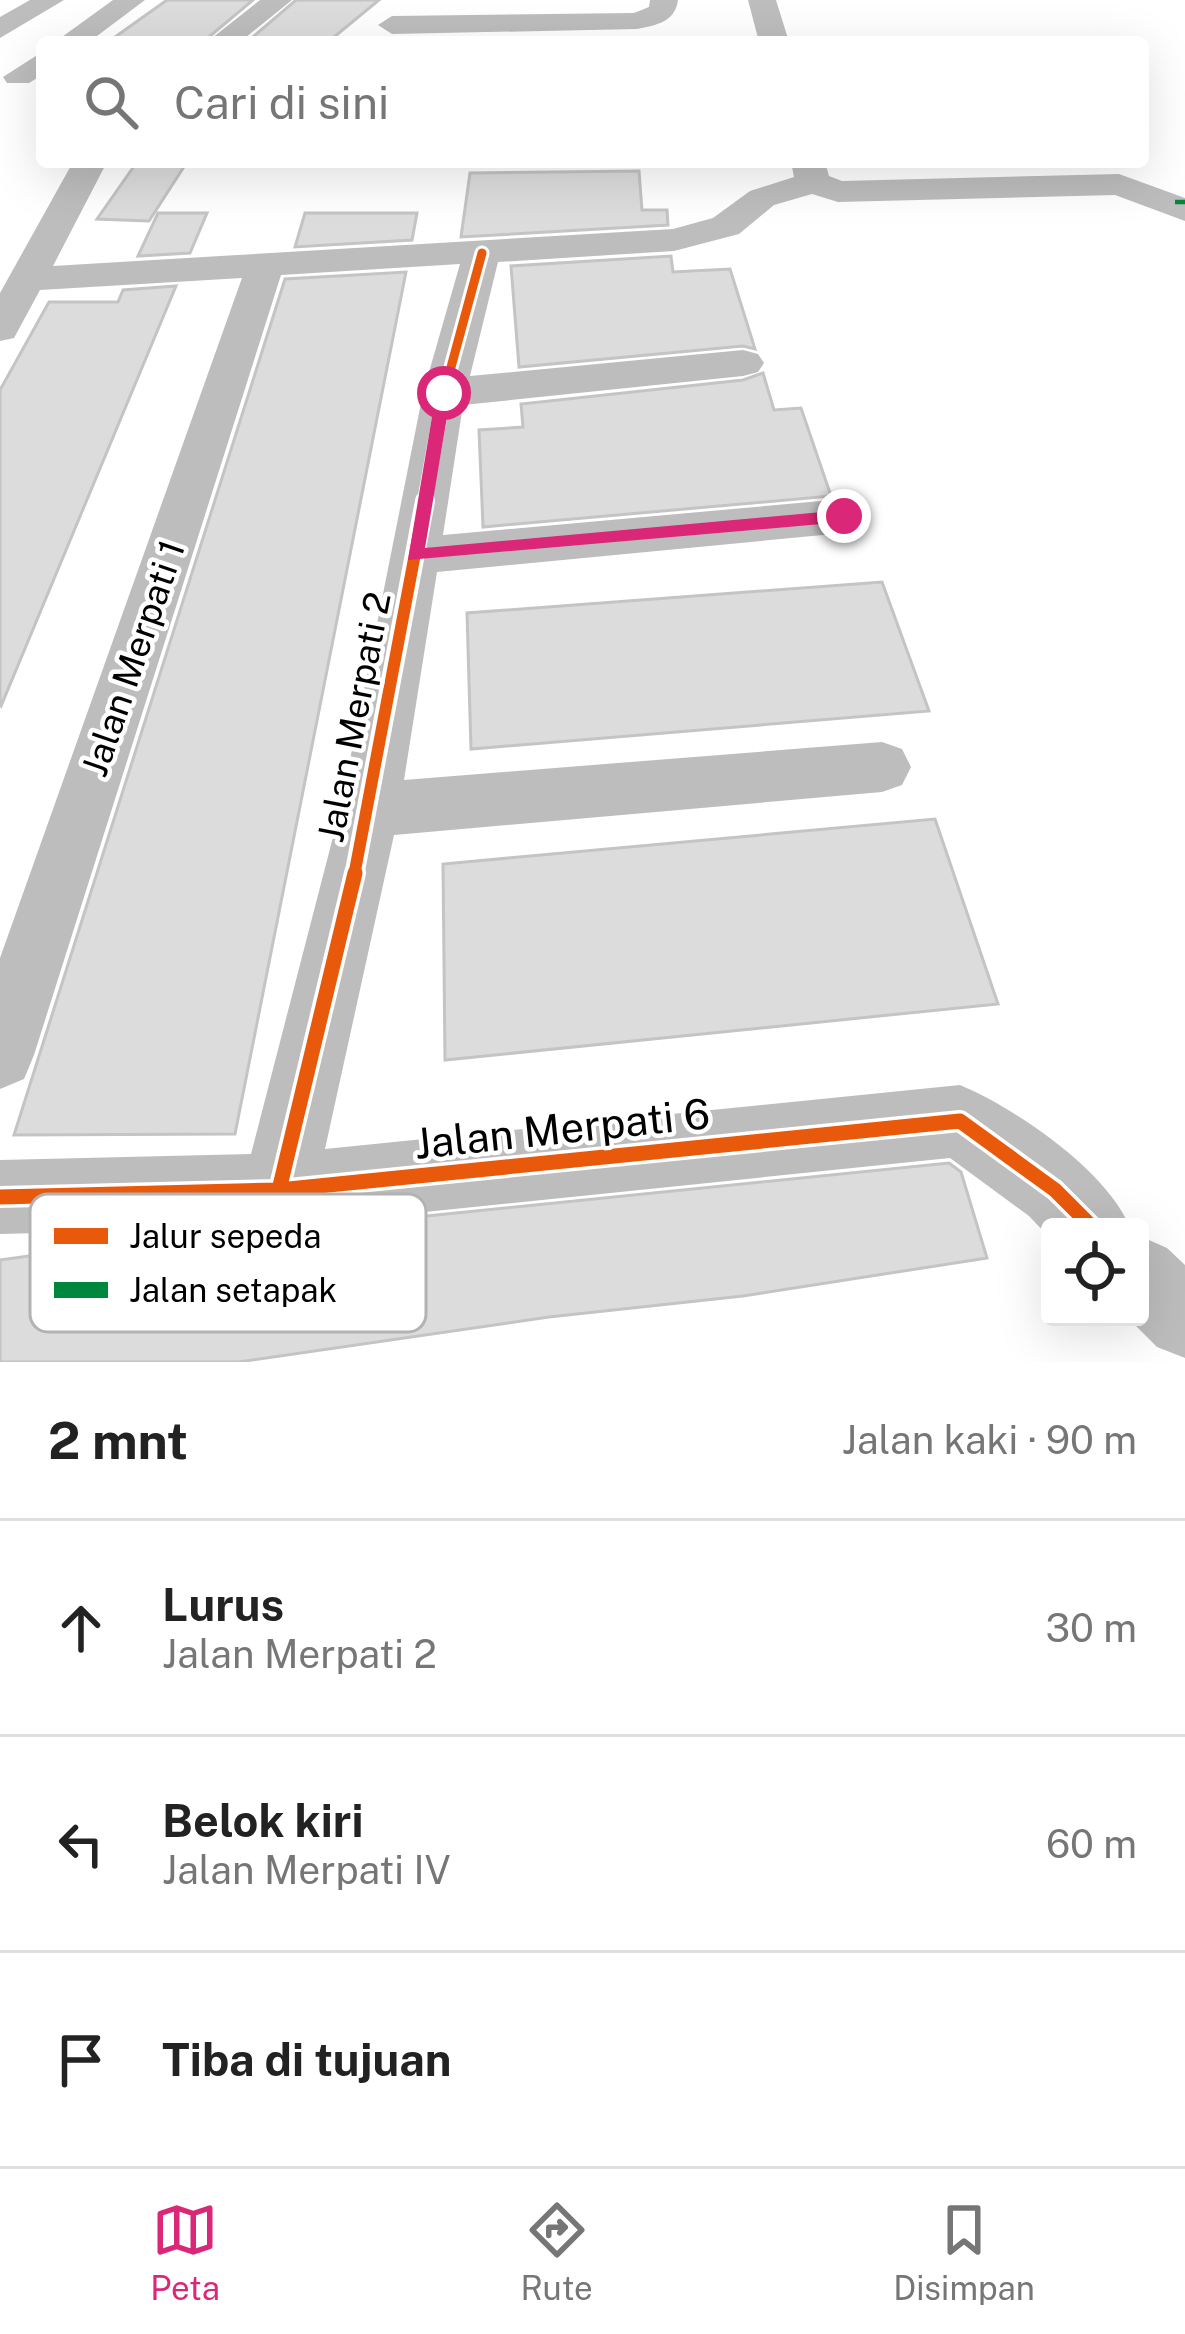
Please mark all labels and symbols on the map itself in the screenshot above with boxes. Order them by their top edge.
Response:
route start [417,366,471,420]
route end [817,489,871,543]
street label: Jalan Merpati 1 [73,534,193,782]
street label: Jalan Merpati 2 [309,589,399,845]
street label: Jalan Merpati 6 [412,1088,712,1168]
legend [30,1194,426,1332]
text: Jalur sepeda [129,1217,322,1255]
text: Jalan setapak [129,1271,337,1309]

